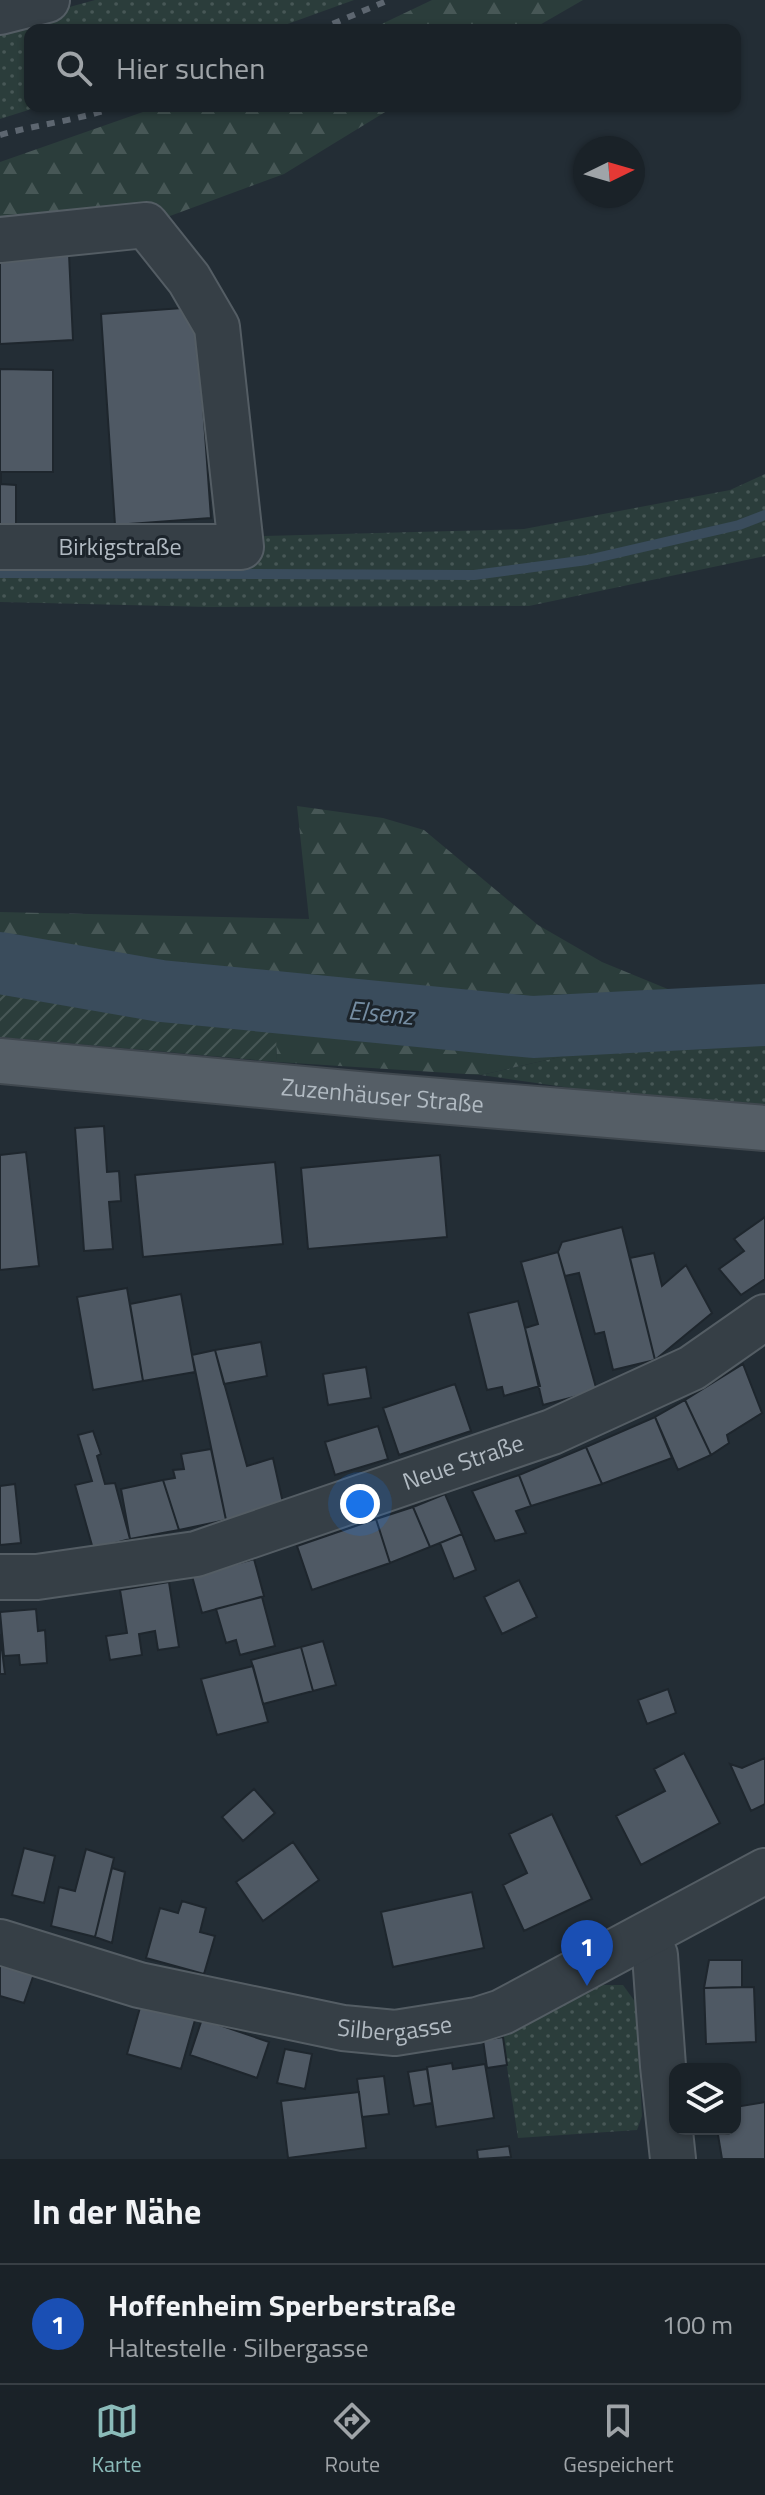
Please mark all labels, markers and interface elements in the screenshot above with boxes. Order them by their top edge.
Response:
search box [24,24,741,112]
text: Hier suchen [116,45,265,91]
icon: search [52,46,96,90]
north arrow [573,136,645,208]
street label: Birkigstraße [58,528,182,564]
water label: Elsenz [347,990,418,1035]
street label: Zuzenhäuser Straße [280,1068,485,1122]
street label: Neue Straße [397,1424,528,1499]
your location [340,1484,380,1524]
pin: 1 [561,1920,613,1986]
street label: Silbergasse [336,2005,455,2050]
map controls [669,2063,741,2135]
button: layers [669,2063,741,2135]
text: In der Nähe [32,2185,201,2237]
text: Hoffenheim Sperberstraße [108,2282,456,2328]
text: 1 [51,2305,65,2344]
text: 100 m [662,2305,733,2344]
text: Haltestelle · Silbergasse [108,2328,369,2367]
tab: Karte [92,2399,142,2481]
tab: Route [325,2399,380,2481]
tab: Gespeichert [563,2399,673,2481]

